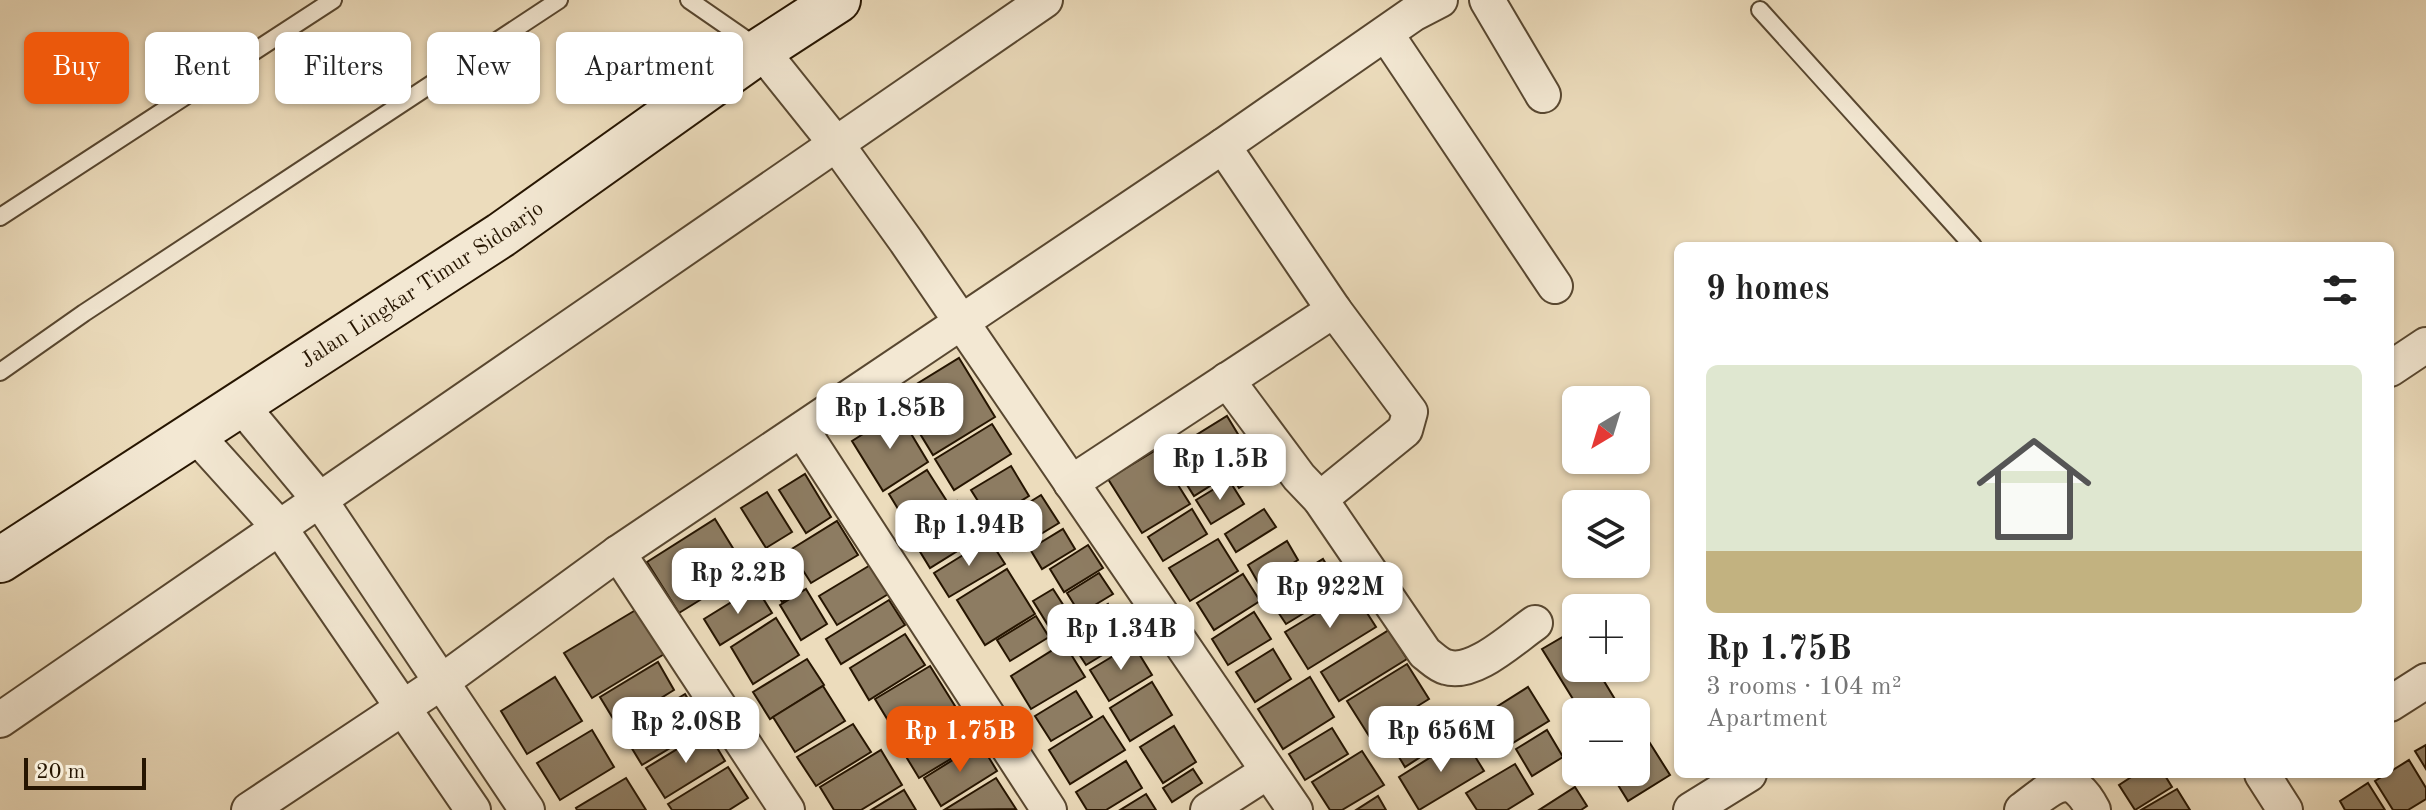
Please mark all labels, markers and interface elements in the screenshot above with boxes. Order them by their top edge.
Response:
chip: Buy [24,32,129,104]
chip: Rent [145,32,259,104]
chip: Filters [275,32,411,104]
chip: New [427,32,540,104]
chip: Apartment [556,32,743,104]
street label: Jalan Lingkar Timur Sidoarjo [297,197,548,373]
icon: filters [2318,268,2362,312]
text: 9 homes [1706,273,1829,307]
pin: Rp 1.85B [807,383,973,451]
north arrow [1562,386,1650,474]
map controls [1562,386,1650,786]
text: Rp 1.85B [834,396,946,422]
icon: home [1962,417,2106,561]
pin: Rp 1.5B [1146,434,1294,502]
text: Rp 1.5B [1172,447,1268,473]
button: layers [1562,490,1650,578]
pin: Rp 1.94B [886,500,1052,568]
text: Rp 1.94B [913,513,1025,539]
pin: Rp 2.2B [664,548,812,616]
text: Rp 2.2B [690,561,786,587]
pin: Rp 922M [1256,562,1404,630]
text: Rp 922M [1276,575,1384,601]
button: + [1562,594,1650,682]
pin: Rp 1.34B [1038,604,1204,672]
text: Rp 1.34B [1065,617,1177,643]
text: Rp 1.75B [1706,633,1852,667]
text: 3 rooms · 104 m² [1706,674,1902,700]
pin: Rp 2.08B [603,697,769,765]
button: − [1562,698,1650,786]
pin: Rp 1.75B [877,706,1043,774]
pin: Rp 656M [1367,706,1515,774]
text: Apartment [1706,706,1828,732]
text: Rp 2.08B [630,710,742,736]
text: Rp 1.75B [904,719,1016,745]
text: Rp 656M [1387,719,1495,745]
scale bar [24,754,146,790]
text: 20 m [36,761,85,783]

